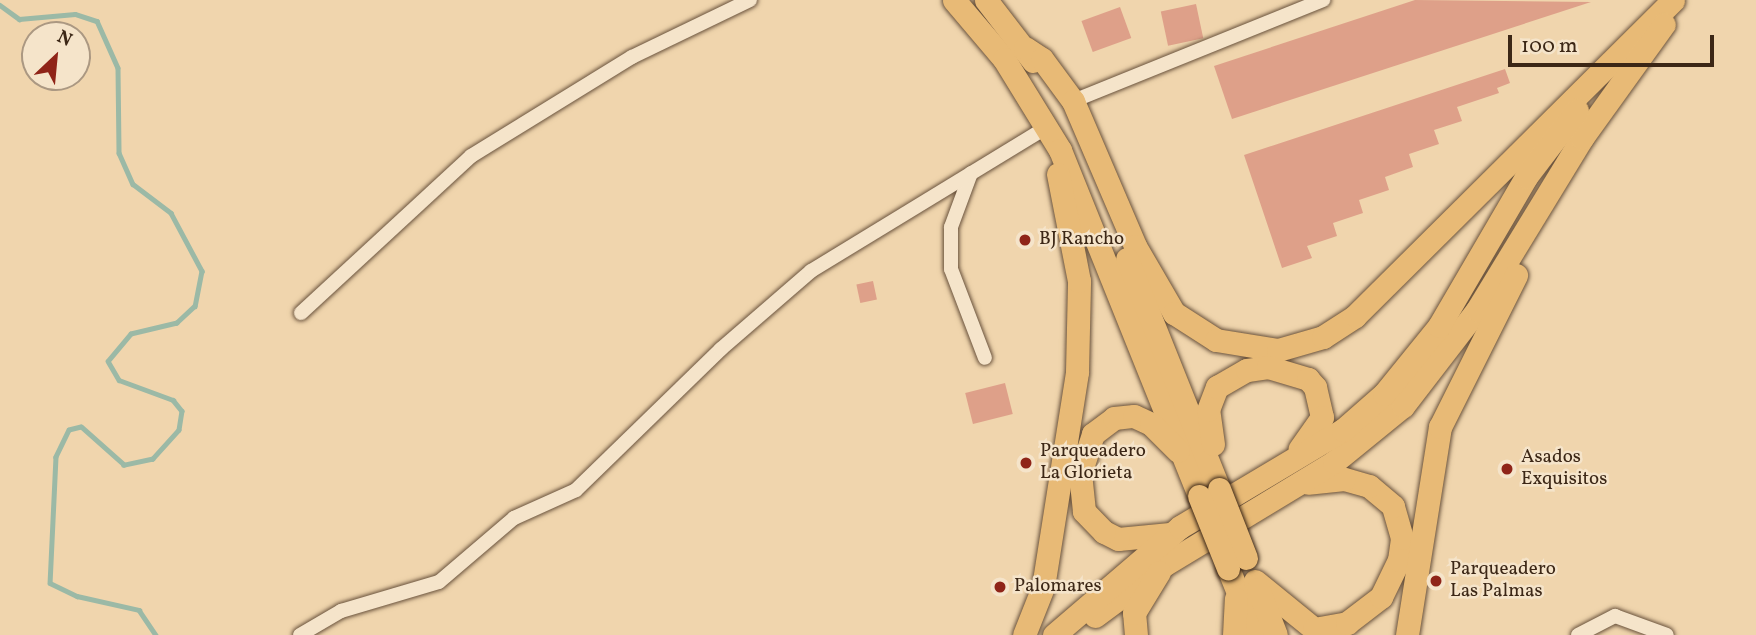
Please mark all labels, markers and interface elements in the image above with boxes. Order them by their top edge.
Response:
north arrow [21,21,91,91]
scale bar [1511,21,1718,65]
text: N [52,24,76,54]
text: 100 m [1521,32,1578,61]
place label: BJ Rancho [1039,229,1124,251]
marker: BJ Rancho [1017,232,1033,248]
place label: Parqueadero La Glorieta [1040,441,1146,485]
place label: Asados Exquisitos [1521,447,1607,491]
marker: Parqueadero La Glorieta [1018,455,1034,471]
marker: Asados Exquisitos [1499,461,1515,477]
place label: Parqueadero Las Palmas [1450,559,1556,603]
marker: Parqueadero Las Palmas [1428,573,1444,589]
place label: Palomares [1014,576,1102,598]
marker: Palomares [992,579,1008,595]

